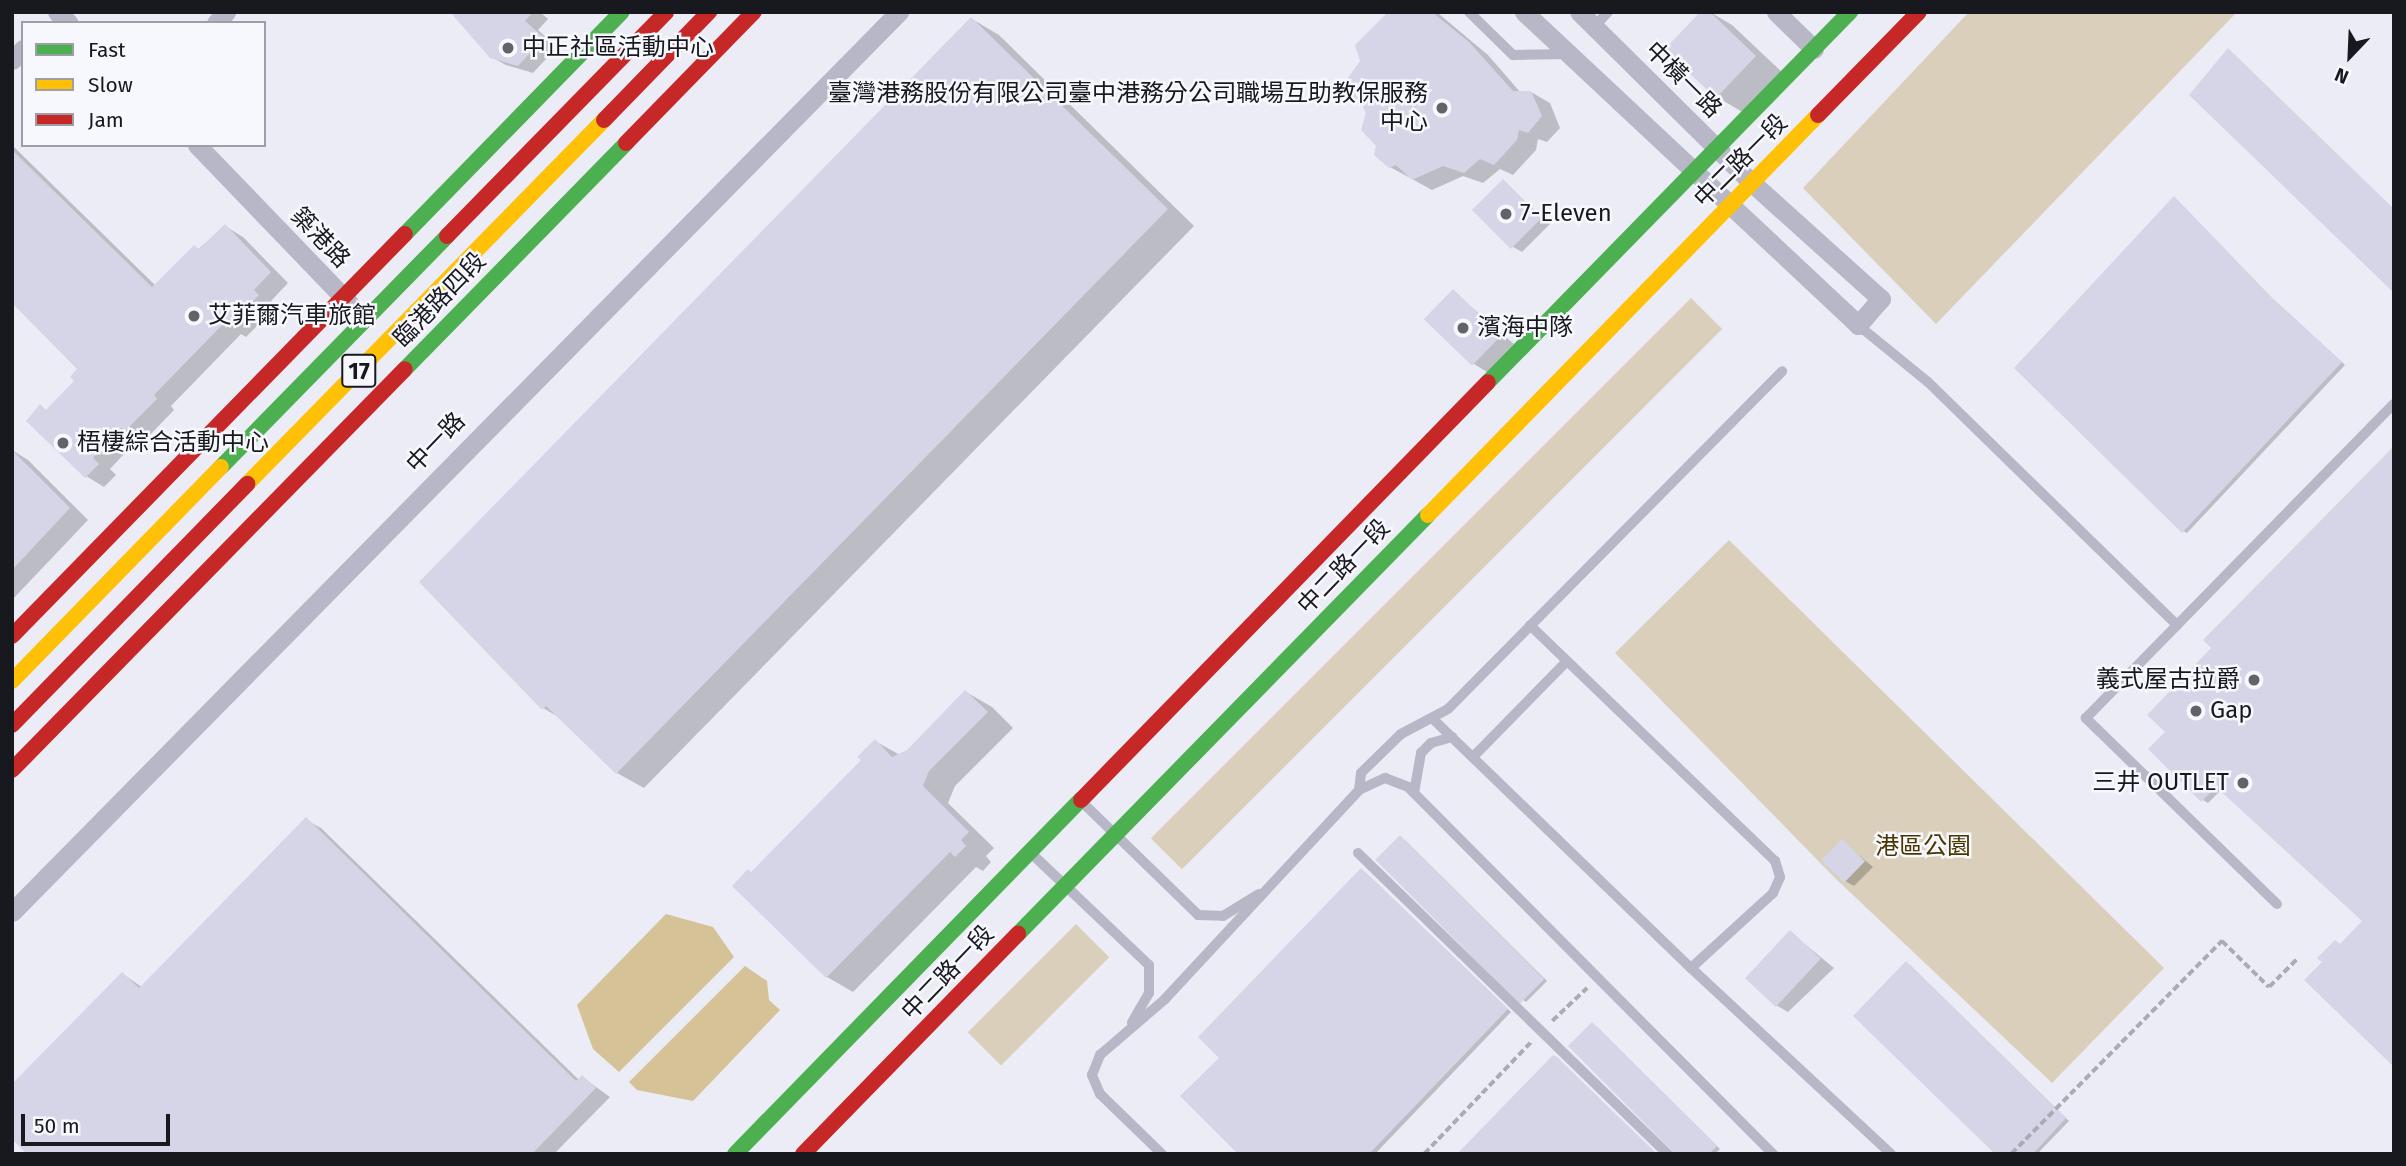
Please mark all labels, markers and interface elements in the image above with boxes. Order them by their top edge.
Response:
legend [21,21,266,147]
north arrow [2315,21,2385,91]
place label: 中正社區活動中心 [522,34,714,62]
street label: 中橫一路 [1639,36,1727,124]
text: Fast [88,37,126,63]
marker: 中正社區活動中心 [500,40,516,56]
text: N [2331,63,2352,89]
text: Slow [88,72,133,98]
place label: 臺灣港務股份有限公司臺中港務分公司職場互助教保服務 中心 [828,80,1428,136]
marker: 臺灣港務股份有限公司臺中港務分公司職場互助教保服務 中心 [1434,100,1450,116]
text: Jam [88,107,124,133]
street label: 中二路一段 [1688,108,1794,214]
place label: 7-Eleven [1520,200,1612,228]
street label: 築港路 [285,202,355,274]
marker: 7-Eleven [1498,206,1514,222]
street label: 臨港路四段 [388,247,492,353]
place label: 艾菲爾汽車旅館 [208,302,376,330]
marker: 艾菲爾汽車旅館 [186,308,202,324]
place label: 濱海中隊 [1477,314,1573,342]
marker: 濱海中隊 [1455,320,1471,336]
road number: 17 [340,352,378,390]
street label: 中一路 [401,407,471,479]
place label: 梧棲綜合活動中心 [77,429,269,457]
marker: 梧棲綜合活動中心 [55,435,71,451]
street label: 中二路一段 [1292,514,1396,620]
place label: 義式屋古拉爵 [2096,666,2240,694]
marker: 義式屋古拉爵 [2246,672,2262,688]
place label: Gap [2210,697,2252,725]
marker: Gap [2188,703,2204,719]
place label: 三井 OUTLET [2093,769,2229,797]
marker: 三井 OUTLET [2235,775,2251,791]
park label: 港區公園 [1875,833,1971,861]
street label: 中二路一段 [896,920,1000,1026]
scale bar [24,1100,173,1144]
text: 50 m [34,1113,80,1139]

